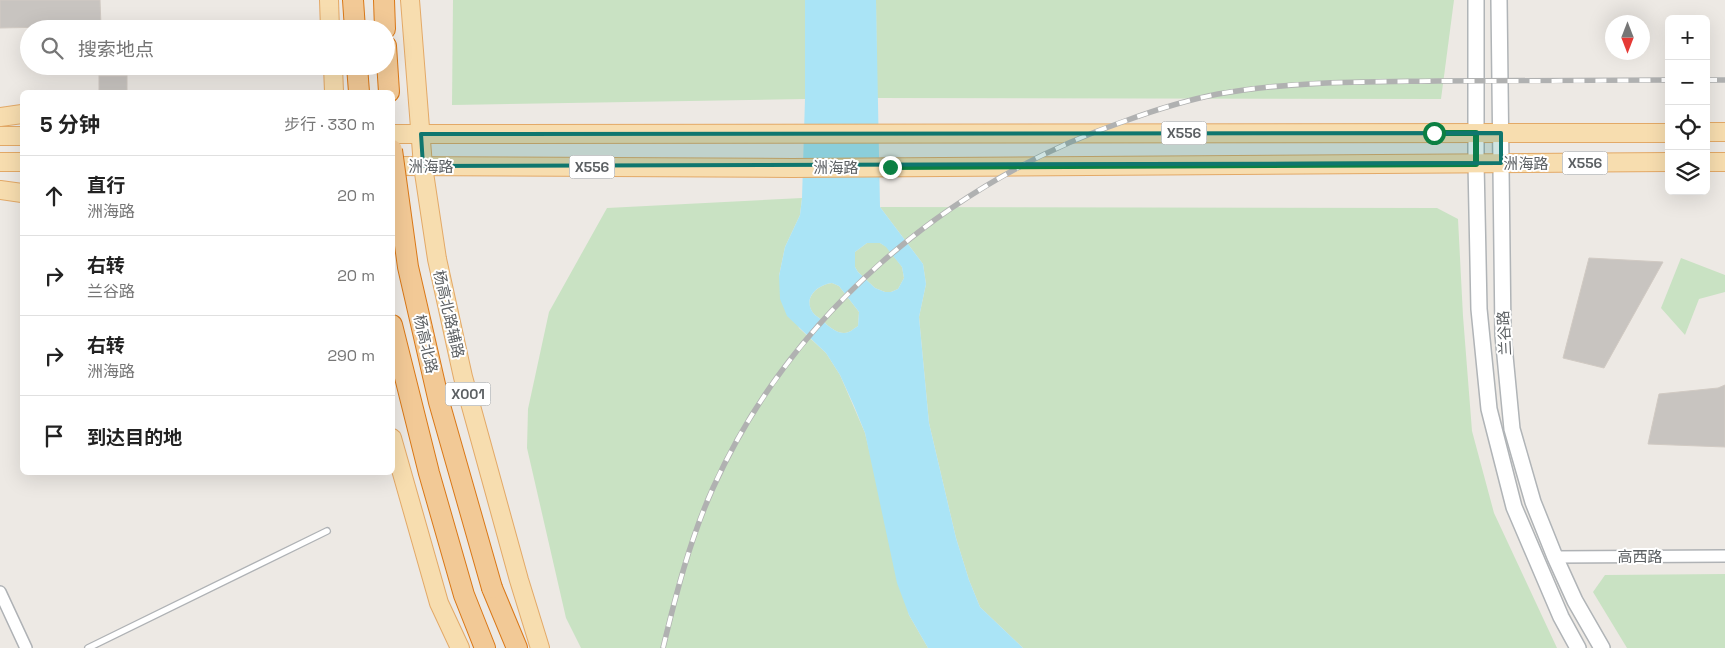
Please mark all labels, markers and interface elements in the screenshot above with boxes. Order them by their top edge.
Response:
north arrow [1605,15,1650,60]
map controls [1665,15,1710,195]
button: + [1665,15,1710,60]
search box [20,20,395,75]
icon: search [38,34,66,62]
text: 搜索地点 [78,37,154,62]
button: − [1665,60,1710,105]
button: locate [1665,105,1710,150]
text: 5 分钟 [40,111,100,138]
text: 步行 · 330 m [284,114,375,135]
road number: X556 [1162,122,1206,144]
route start [1423,122,1446,145]
button: layers [1665,150,1710,195]
road number: X556 [1562,152,1608,174]
street label: 洲海路 [1503,154,1549,173]
road number: X556 [570,156,614,178]
route end [879,156,902,179]
street label: 洲海路 [408,157,454,176]
street label: 洲海路 [813,158,859,177]
text: 直行 [87,173,125,198]
icon: ahead [40,182,68,210]
text: 20 m [337,185,375,206]
text: 洲海路 [87,201,135,222]
text: 右转 [87,253,125,278]
icon: right [40,262,68,290]
text: 20 m [337,265,375,286]
street label: 杨高北路辅路 [430,268,468,360]
text: 兰谷路 [87,281,135,302]
street label: 兰谷路 [1493,310,1515,356]
street label: 杨高北路 [410,313,442,375]
text: 右转 [87,333,125,358]
icon: right [40,342,68,370]
text: 290 m [327,345,375,366]
text: 洲海路 [87,361,135,382]
road number: X001 [446,382,490,406]
icon: arrive [40,422,68,450]
text: 到达目的地 [87,425,182,450]
street label: 高西路 [1617,547,1663,566]

